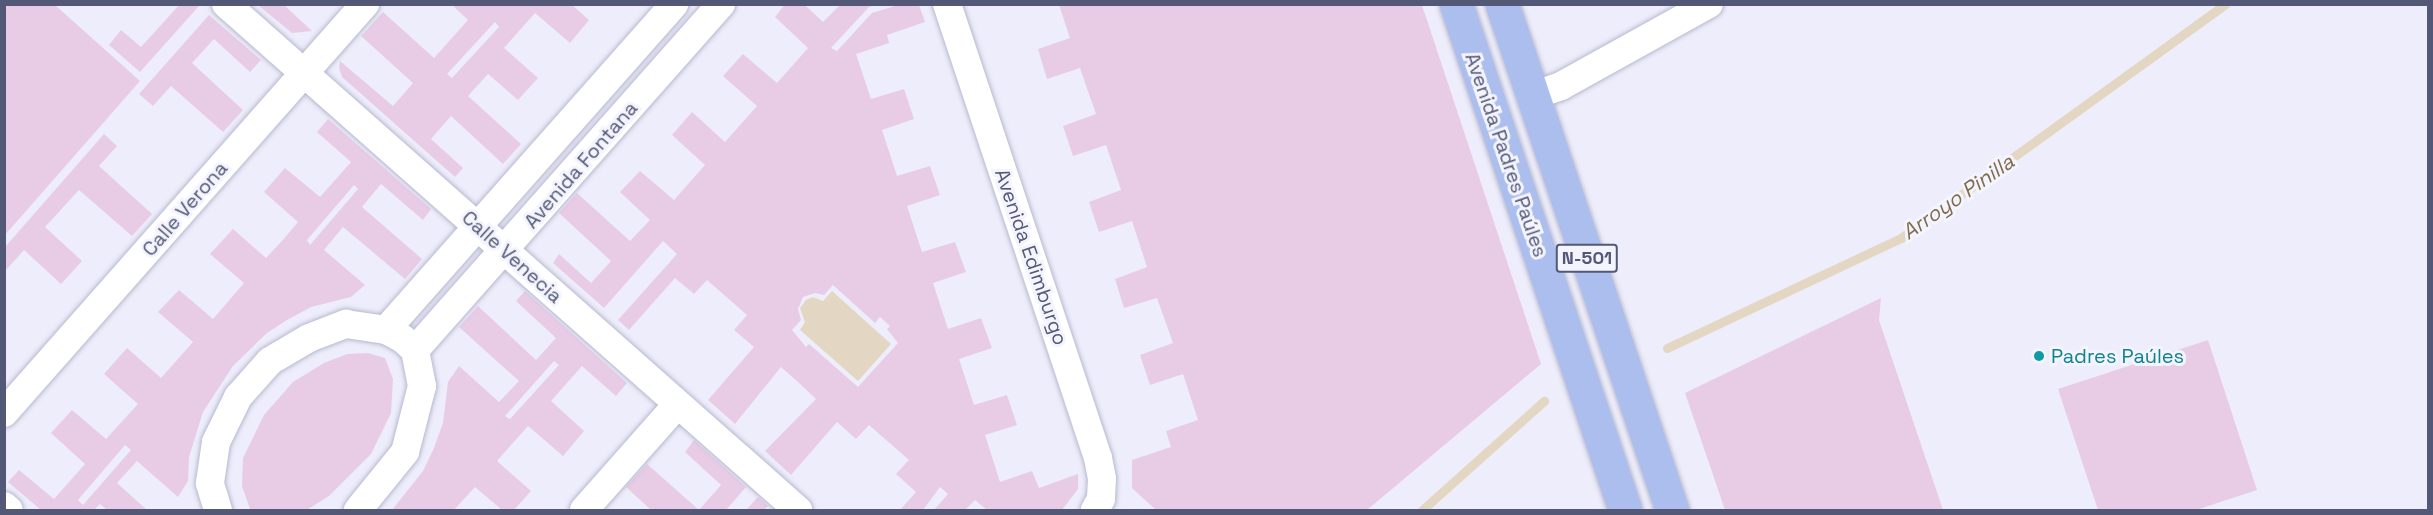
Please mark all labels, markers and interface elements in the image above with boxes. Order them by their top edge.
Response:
street label: Avenida Padres Paúles [1460,50,1552,260]
street label: Avenida Fontana [519,97,643,233]
water label: Arroyo Pinilla [1897,149,2019,245]
street label: Calle Verona [137,157,233,261]
street label: Avenida Edimburgo [990,166,1072,348]
street label: Calle Venecia [457,206,567,308]
road number: N-501 [1556,243,1618,273]
place label: Padres Paúles [2051,344,2184,368]
marker: Padres Paúles [2032,349,2046,363]

